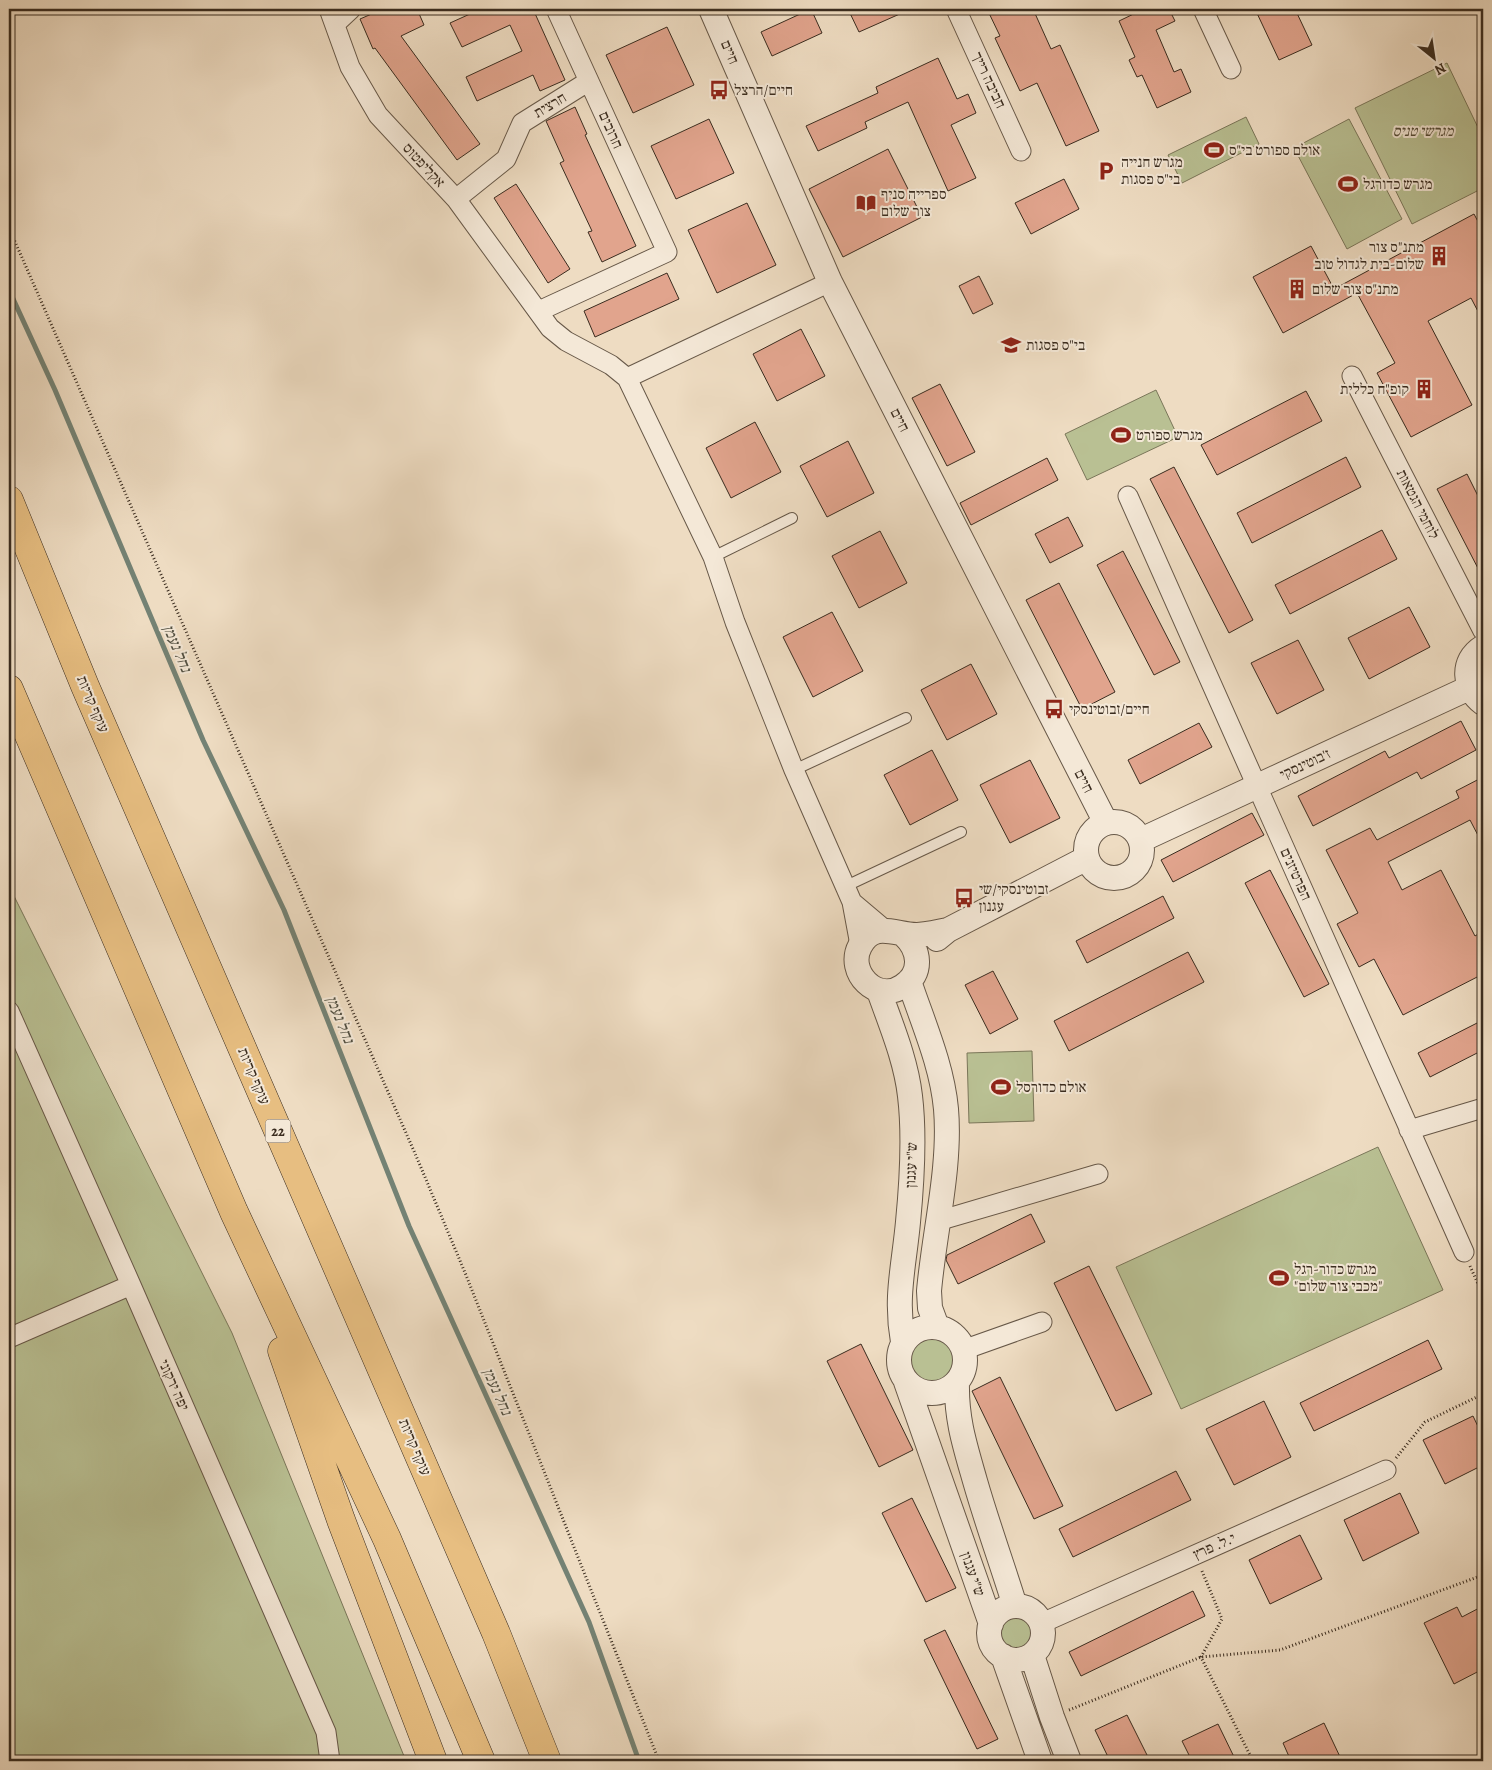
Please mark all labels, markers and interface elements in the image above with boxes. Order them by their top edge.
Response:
north arrow [1410,32,1460,82]
street label: חיים [716,37,744,67]
street label: חביבה רייך [967,48,1011,112]
text: N [1431,58,1449,80]
bus stop icon: חיים/הרצל [708,79,730,101]
place label: חיים/הרצל [734,80,793,100]
street label: חרצית [530,87,570,123]
street label: חרובים [594,108,628,152]
park label: מגרשי טניס [1393,121,1454,141]
street label: אקליפטוס [398,138,450,192]
sports icon: אולם ספורט בי"ס [1203,139,1225,161]
place label: אולם ספורט בי"ס [1229,140,1320,160]
place label: מגרש חנייה בי"ס פסגות [1121,152,1183,189]
parking icon: מגרש חנייה בי"ס פסגות [1095,160,1117,182]
sports icon: מגרש כדורגל [1337,173,1359,195]
place label: מגרש כדורגל [1363,174,1433,194]
place label: ספרייה סניף צור שלום [881,184,947,221]
library icon: ספרייה סניף צור שלום [855,192,877,214]
place label: מתנ"ס צור שלום-בית לגדול טוב [1314,237,1424,274]
building icon: מתנ"ס צור שלום-בית לגדול טוב [1428,245,1450,267]
building icon: מתנ"ס צור שלום [1286,278,1308,300]
place label: מתנ"ס צור שלום [1312,279,1399,299]
school or university icon: בי"ס פסגות [1000,334,1022,356]
place label: בי"ס פסגות [1026,335,1085,355]
building icon: קופ"ח כללית [1413,378,1435,400]
place label: קופ"ח כללית [1340,379,1409,399]
street label: חיים [886,405,914,435]
sports icon: מגרש ספורט [1110,424,1132,446]
place label: מגרש ספורט [1136,425,1203,445]
street label: לוחמי הגטאות [1392,466,1444,542]
water label: נחל נעמן [157,621,198,677]
street label: עוקף קריות [72,672,114,736]
bus stop icon: חיים/זבוטינסקי [1043,698,1065,720]
place label: חיים/זבוטינסקי [1069,699,1150,719]
street label: ז'בוטינסקי [1276,743,1334,784]
street label: חיים [1070,766,1098,796]
street label: הפרטיזנים [1276,845,1316,903]
place label: זבוטינסקי/שי עגנון [979,879,1049,916]
bus stop icon: זבוטינסקי/שי עגנון [953,887,975,909]
water label: נחל נעמן [321,992,360,1048]
street label: עוקף קריות [233,1044,275,1108]
sports icon: אולם כדורסל [990,1076,1012,1098]
place label: אולם כדורסל [1016,1077,1087,1097]
road number: 22 [266,1120,290,1142]
street label: ש"י עגנון [900,1142,922,1188]
place label: מגרש כדור-רגל "מכבי צור שלום" [1294,1259,1382,1296]
sports icon: מגרש כדור-רגל "מכבי צור שלום" [1268,1267,1290,1289]
street label: יפה ירקוני [154,1356,194,1414]
water label: נחל נעמן [477,1364,518,1420]
street label: עוקף קריות [394,1415,436,1479]
street label: י.ל. פרץ [1190,1528,1238,1564]
street label: ש"י עגנון [956,1549,990,1599]

